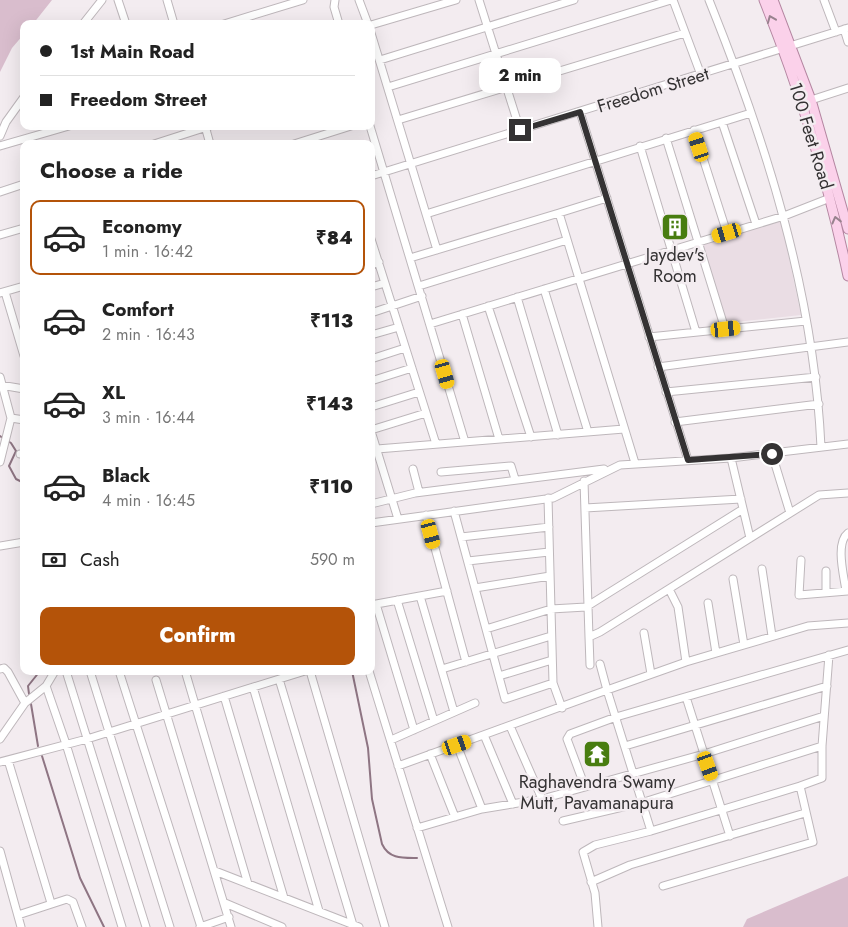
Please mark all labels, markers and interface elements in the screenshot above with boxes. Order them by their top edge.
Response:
one-way arrow [767,15,778,24]
text: 1st Main Road [70,38,195,65]
callout: 2 min [479,58,561,92]
street label: Freedom Street [594,60,713,119]
text: 2 min [499,64,541,87]
street label: 100 Feet Road [782,79,840,193]
text: Freedom Street [70,86,207,113]
route end [509,119,531,141]
car [687,130,710,164]
text: Choose a ride [40,154,183,186]
building icon: Jaydev's Room [660,212,690,242]
text: Economy [102,213,182,240]
icon: car [42,215,87,260]
one-way arrow [831,216,841,224]
car [710,221,743,245]
text: ₹84 [316,224,353,251]
text: 1 min · 16:42 [102,240,193,263]
place label: Jaydev's Room [644,242,704,289]
text: Comfort [102,296,174,323]
icon: car [42,298,87,343]
text: ₹113 [310,307,353,334]
car [710,320,741,338]
text: 2 min · 16:43 [102,323,195,346]
car [433,358,456,390]
text: XL [102,379,125,406]
icon: car [42,381,87,426]
text: ₹143 [306,390,353,417]
text: 3 min · 16:44 [102,406,195,429]
route start [761,443,783,465]
text: Black [102,462,150,489]
icon: car [42,464,87,509]
text: ₹110 [309,473,353,500]
text: 4 min · 16:45 [102,489,195,512]
car [419,518,442,550]
icon: cash [40,546,68,574]
text: Cash [80,546,120,573]
text: 590 m [310,548,355,571]
button: Confirm [40,607,355,665]
car [440,733,473,757]
temple icon: Raghavendra Swamy Mutt, Pavamanapura [582,739,612,769]
car [695,749,720,783]
place label: Raghavendra Swamy Mutt, Pavamanapura [519,769,675,816]

